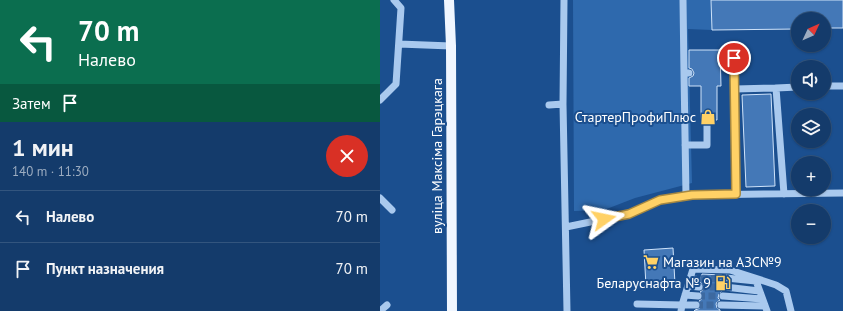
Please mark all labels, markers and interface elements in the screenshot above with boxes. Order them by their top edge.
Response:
text: 70 m [78,12,139,49]
north arrow [791,12,831,52]
map controls [791,12,831,244]
icon: left [12,16,64,68]
pin [717,41,751,75]
icon: arrive [723,47,745,69]
text: Налево [78,48,136,71]
button: sound [791,60,831,100]
street label: вуліца Максіма Гарэцкага [428,78,446,234]
icon: arrive [59,92,81,114]
text: Затем [12,94,51,113]
place label: СтартерПрофиПлюс [575,108,696,126]
shop icon: СтартерПрофиПлюс [699,108,717,126]
button: layers [791,108,831,148]
text: 1 мин [12,132,74,163]
button: close [326,135,368,177]
button: + [791,156,831,196]
text: 140 m · 11:30 [12,163,89,180]
position arrow [583,198,625,240]
button: − [791,204,831,244]
icon: left [12,206,34,228]
text: Налево [46,207,94,226]
text: 70 m [335,207,368,226]
supermarket icon: Магазин на АЗС№9 [642,253,660,271]
place label: Магазин на АЗС№9 [663,253,782,271]
icon: arrive [12,258,34,280]
text: Пункт назначения [46,259,164,278]
text: 70 m [335,259,368,278]
place label: Беларуснафта № 9 [597,274,711,292]
fuel station icon: Беларуснафта № 9 [714,274,732,292]

